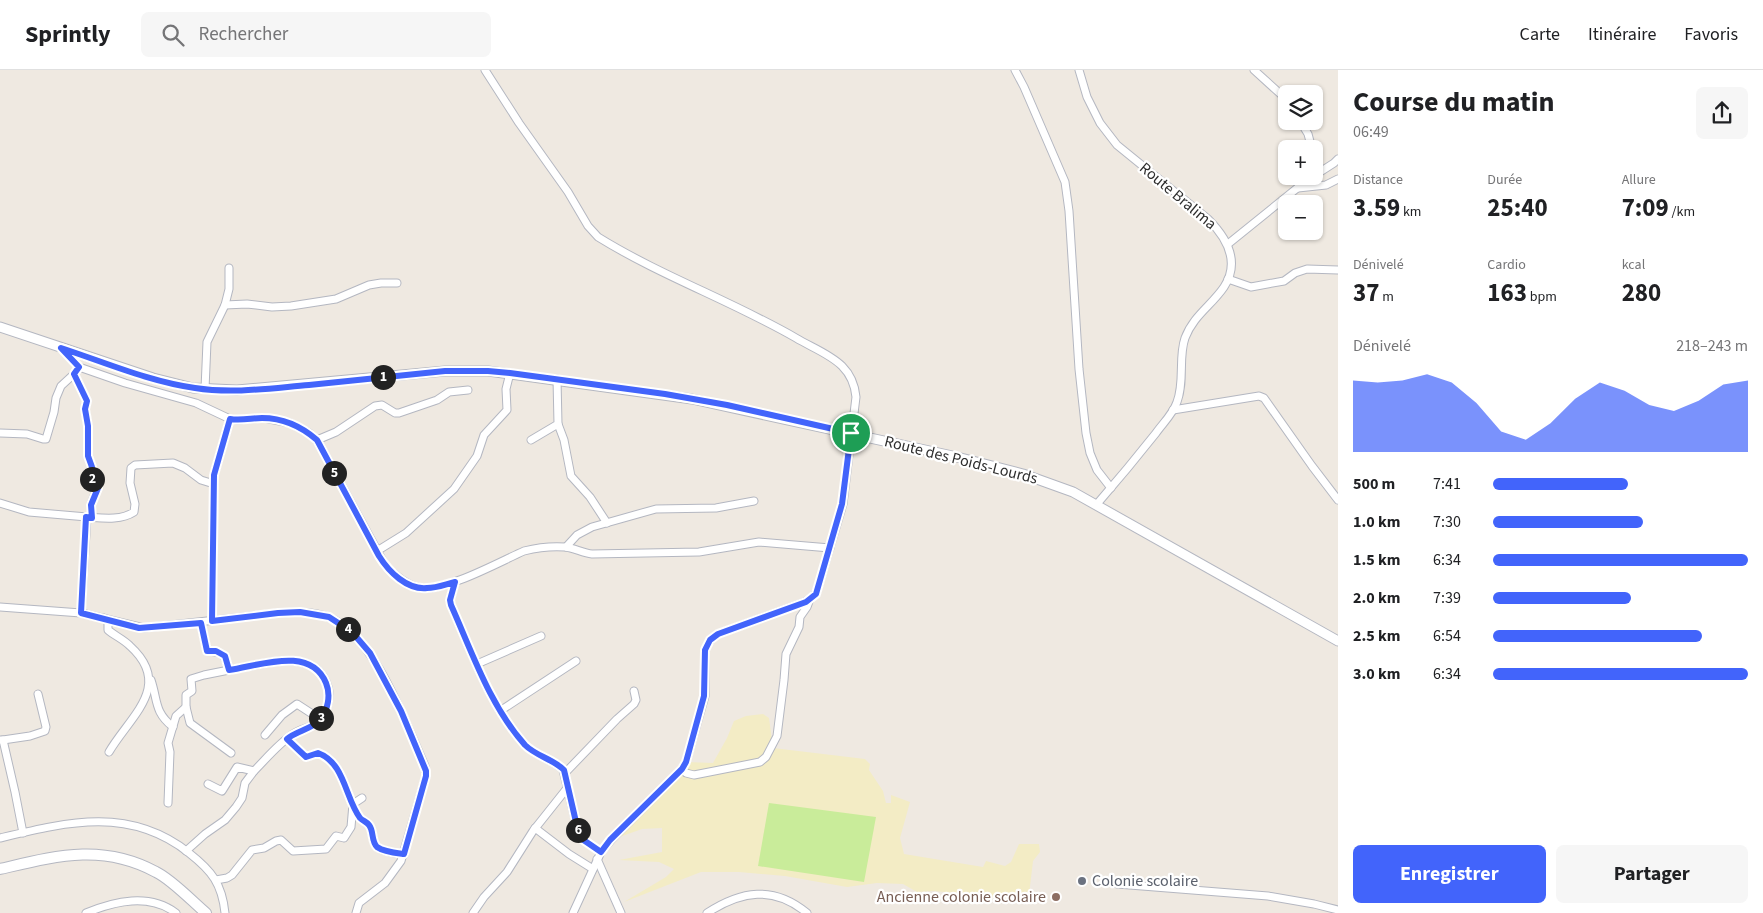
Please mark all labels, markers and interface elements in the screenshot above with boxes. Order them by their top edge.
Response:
search box [141,12,491,57]
text: Sprintly [25,17,111,52]
icon: search [159,21,187,49]
text: Rechercher [199,21,288,48]
text: Carte [1520,22,1560,47]
text: Itinéraire [1588,22,1656,47]
text: Favoris [1684,22,1738,47]
text: Course du matin [1353,82,1554,122]
map controls [1278,85,1323,240]
button: layers [1278,85,1323,130]
button: share [1696,87,1748,139]
text: 06:49 [1353,121,1389,143]
button: + [1278,140,1323,185]
street label: Route Bralima [1135,157,1221,235]
text: Distance [1353,170,1403,190]
text: Durée [1487,170,1522,190]
text: Allure [1622,170,1656,190]
text: 3.59 [1353,190,1400,226]
text: 25:40 [1487,190,1548,226]
text: 7:09 [1622,190,1669,226]
button: − [1278,195,1323,240]
text: km [1400,202,1421,222]
text: /km [1669,202,1695,222]
text: Dénivelé [1353,255,1404,275]
text: Cardio [1487,255,1526,275]
text: kcal [1622,255,1645,275]
text: 37 [1353,275,1379,311]
text: 163 [1487,275,1527,311]
text: 280 [1622,275,1661,311]
text: m [1379,287,1394,307]
text: bpm [1527,287,1557,307]
text: Dénivelé [1353,335,1411,357]
text: 218–243 m [1676,335,1748,357]
pin: 1 [370,364,396,390]
text: 1 [380,367,387,387]
pin [830,412,872,454]
icon: arrive [837,419,865,447]
street label: Route des Poids-Lourds [882,430,1040,490]
pin: 5 [322,460,346,486]
text: 5 [331,463,338,483]
pin: 2 [80,466,104,492]
text: 2 [89,469,96,489]
text: 500 m [1353,473,1395,495]
text: 7:41 [1433,473,1461,495]
text: 1.0 km [1353,511,1400,533]
text: 7:30 [1433,511,1461,533]
text: 1.5 km [1353,549,1400,571]
text: 6:34 [1433,549,1461,571]
text: 2.0 km [1353,587,1400,609]
text: 7:39 [1433,587,1461,609]
pin: 4 [336,616,360,642]
text: 4 [345,619,352,639]
text: 2.5 km [1353,625,1400,647]
text: 6:54 [1433,625,1461,647]
text: 3.0 km [1353,663,1400,685]
text: 6:34 [1433,663,1461,685]
pin: 3 [308,706,334,730]
text: 3 [318,708,325,728]
pin: 6 [566,818,590,842]
text: 6 [575,820,582,840]
button: Enregistrer [1353,845,1546,903]
button: Partager [1556,845,1748,903]
place label: Colonie scolaire [1092,870,1198,892]
marker: Colonie scolaire [1076,875,1088,887]
place label: Ancienne colonie scolaire [877,886,1046,908]
marker: Ancienne colonie scolaire [1050,891,1062,903]

